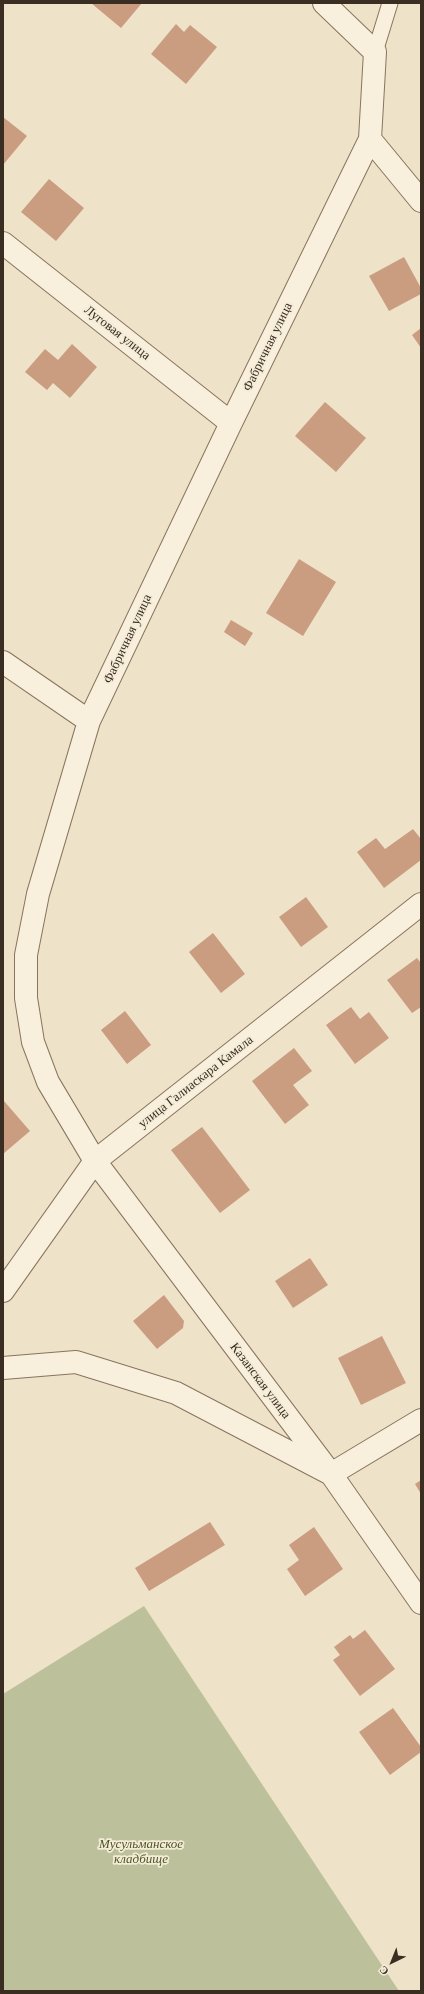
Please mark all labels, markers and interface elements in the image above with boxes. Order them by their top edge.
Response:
street label: Фабричная улица [240,300,296,394]
street label: Луговая улица [81,302,153,364]
street label: Фабричная улица [100,592,156,686]
street label: улица Галиаскара Камала [135,1032,257,1132]
street label: Казанская улица [226,1340,294,1422]
park label: Мусульманское кладбище [99,1837,183,1868]
north arrow [372,1942,412,1982]
text: С [377,1964,391,1978]

